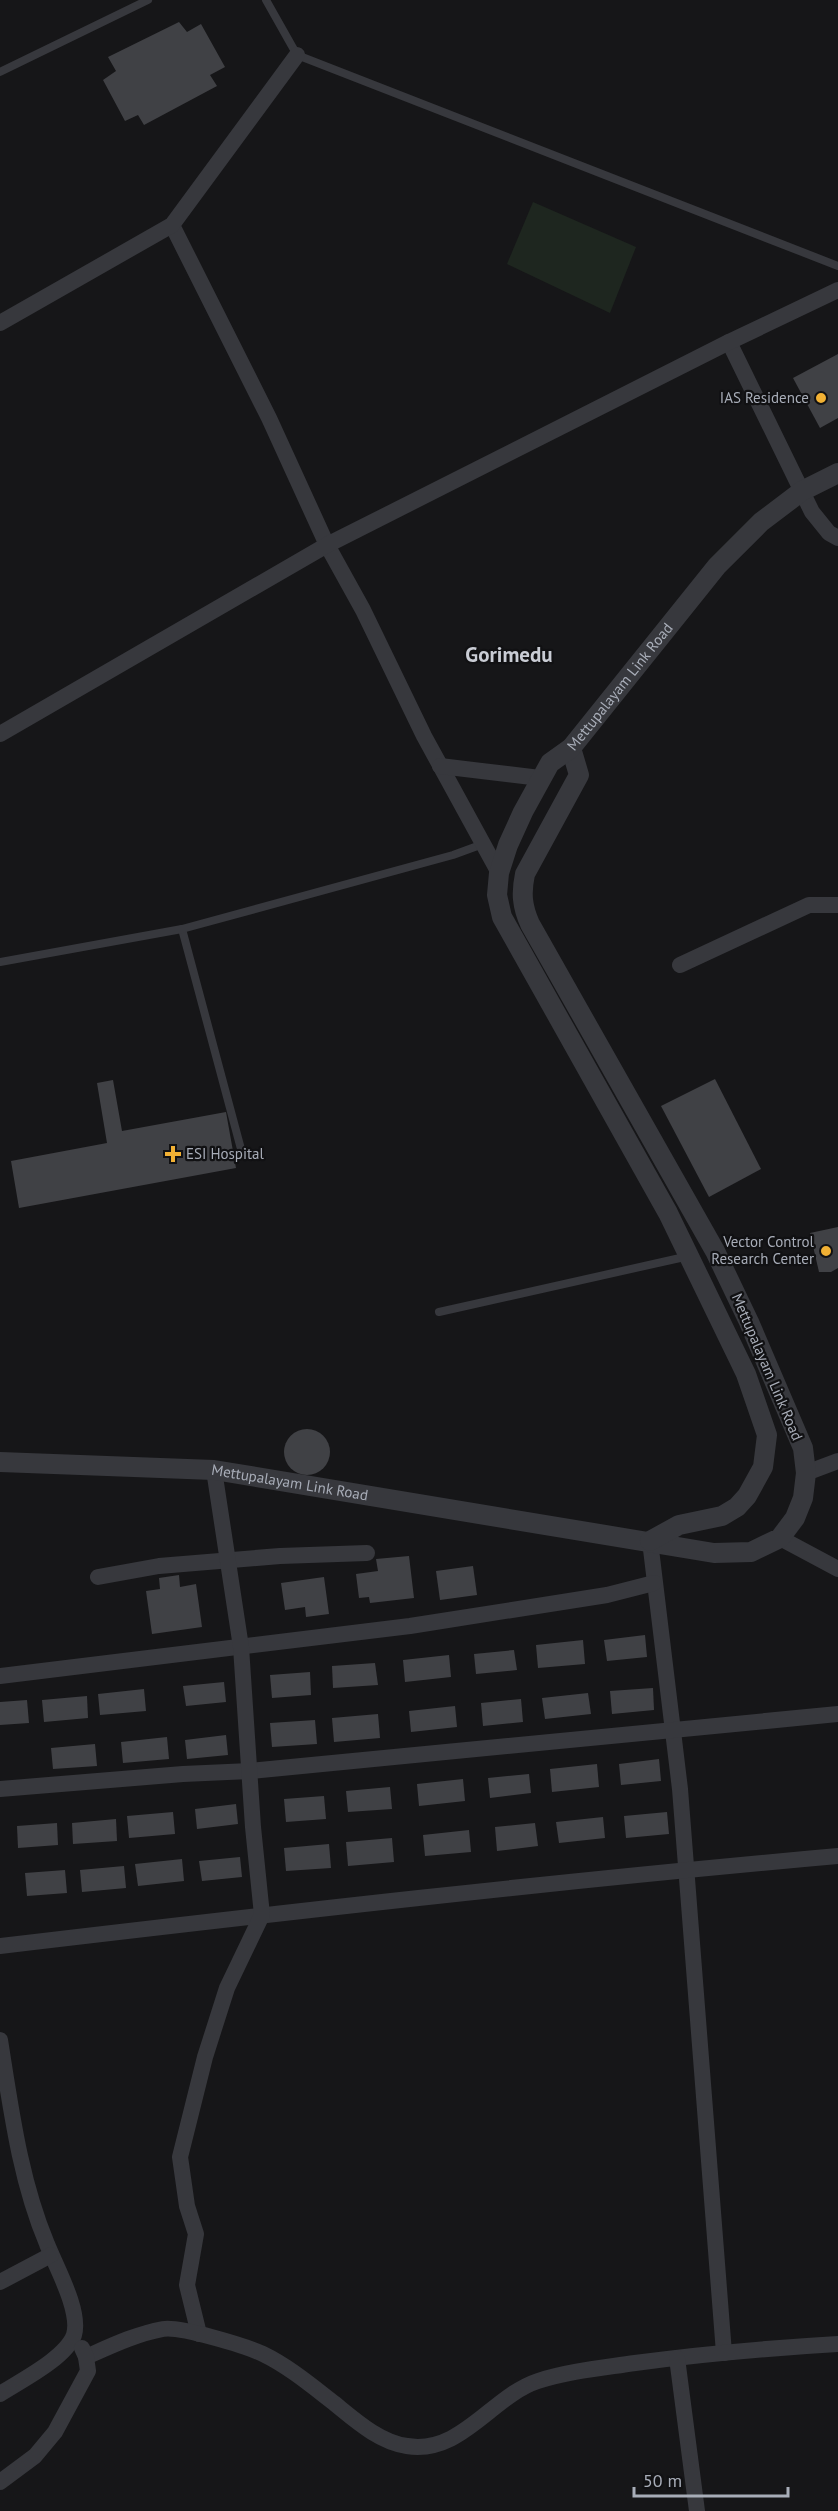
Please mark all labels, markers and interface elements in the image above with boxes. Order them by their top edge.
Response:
place label: IAS Residence [720,388,809,407]
marker: IAS Residence [814,391,828,405]
street label: Mettupalayam Link Road [563,619,677,754]
district label: Gorimedu [465,641,553,668]
place label: ESI Hospital [186,1144,264,1163]
marker: ESI Hospital [164,1145,182,1163]
place label: Vector Control Research Center [711,1232,815,1268]
marker: Vector Control Research Center [819,1244,833,1258]
street label: Mettupalayam Link Road [728,1290,807,1443]
street label: Mettupalayam Link Road [210,1460,370,1504]
scale bar [634,2460,788,2498]
text: 50 m [643,2469,682,2492]

